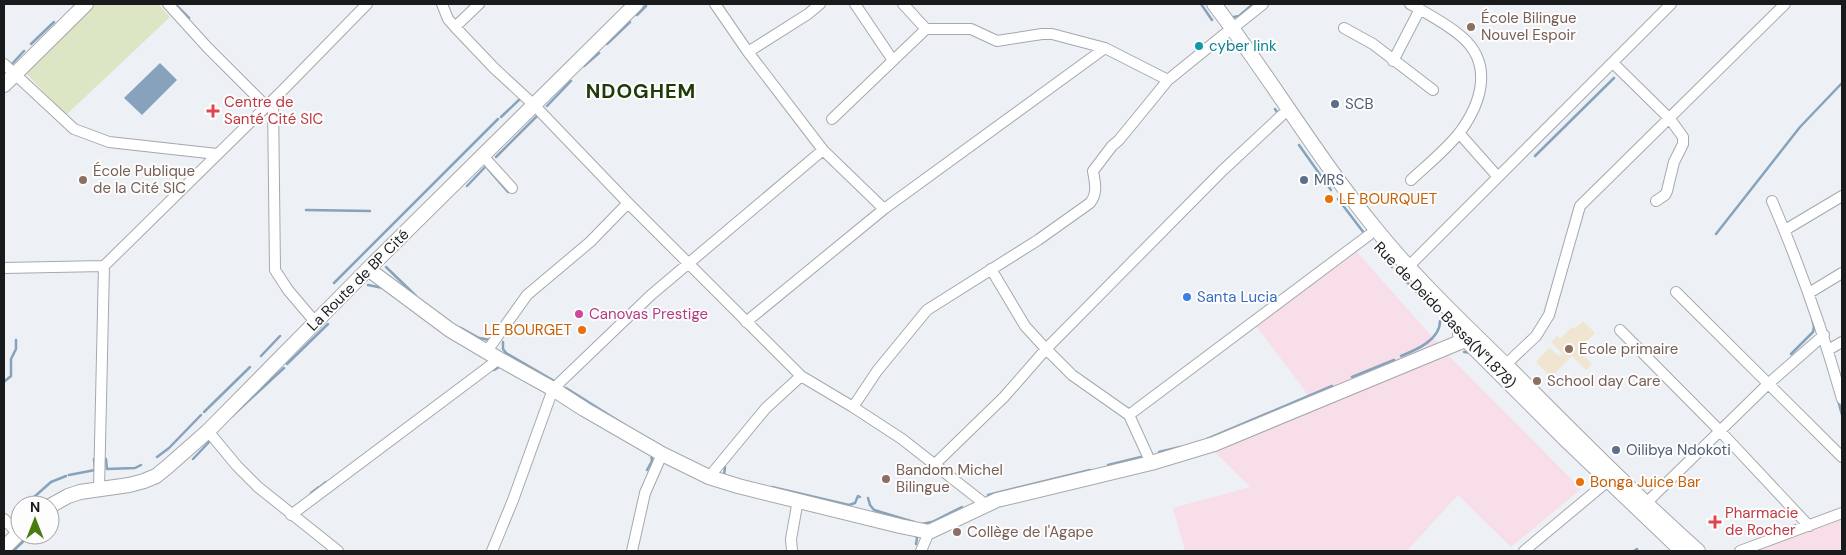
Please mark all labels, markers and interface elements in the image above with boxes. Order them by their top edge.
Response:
place label: École Bilingue Nouvel Espoir [1481,8,1577,45]
marker: École Bilingue Nouvel Espoir [1465,21,1477,33]
place label: cyber link [1209,36,1277,56]
marker: cyber link [1193,40,1205,52]
district label: NDOGHEM [586,78,696,104]
place label: Centre de Santé Cité SIC [224,92,323,129]
place label: SCB [1345,94,1374,114]
marker: SCB [1329,98,1341,110]
marker: Centre de Santé Cité SIC [206,104,220,118]
place label: École Publique de la Cité SIC [93,161,195,198]
place label: MRS [1314,170,1345,190]
marker: École Publique de la Cité SIC [77,174,89,186]
marker: MRS [1298,174,1310,186]
place label: LE BOURQUET [1339,189,1437,209]
marker: LE BOURQUET [1323,193,1335,205]
street label: La Route de BP Cité [303,225,413,335]
street label: Rue de Deido Bassa(N°1.878) [1370,237,1520,393]
place label: Santa Lucia [1197,287,1277,307]
marker: Santa Lucia [1181,291,1193,303]
place label: Canovas Prestige [589,304,708,324]
marker: Canovas Prestige [573,308,585,320]
place label: LE BOURGET [484,320,572,340]
marker: LE BOURGET [576,324,588,336]
place label: Ecole primaire [1579,339,1678,359]
marker: Ecole primaire [1563,343,1575,355]
place label: School day Care [1547,371,1660,391]
marker: School day Care [1531,375,1543,387]
place label: Oilibya Ndokoti [1626,440,1731,460]
marker: Oilibya Ndokoti [1610,444,1622,456]
place label: Bandom Michel Bilingue [896,460,1003,497]
place label: Bonga Juice Bar [1590,472,1701,492]
marker: Bandom Michel Bilingue [880,473,892,485]
marker: Bonga Juice Bar [1574,476,1586,488]
north arrow [10,495,60,545]
text: N [30,498,40,516]
place label: Pharmacie de Rocher [1725,503,1798,540]
marker: Pharmacie de Rocher [1709,516,1721,528]
place label: Collège de l'Agape [967,522,1094,542]
marker: Collège de l'Agape [951,526,963,538]

